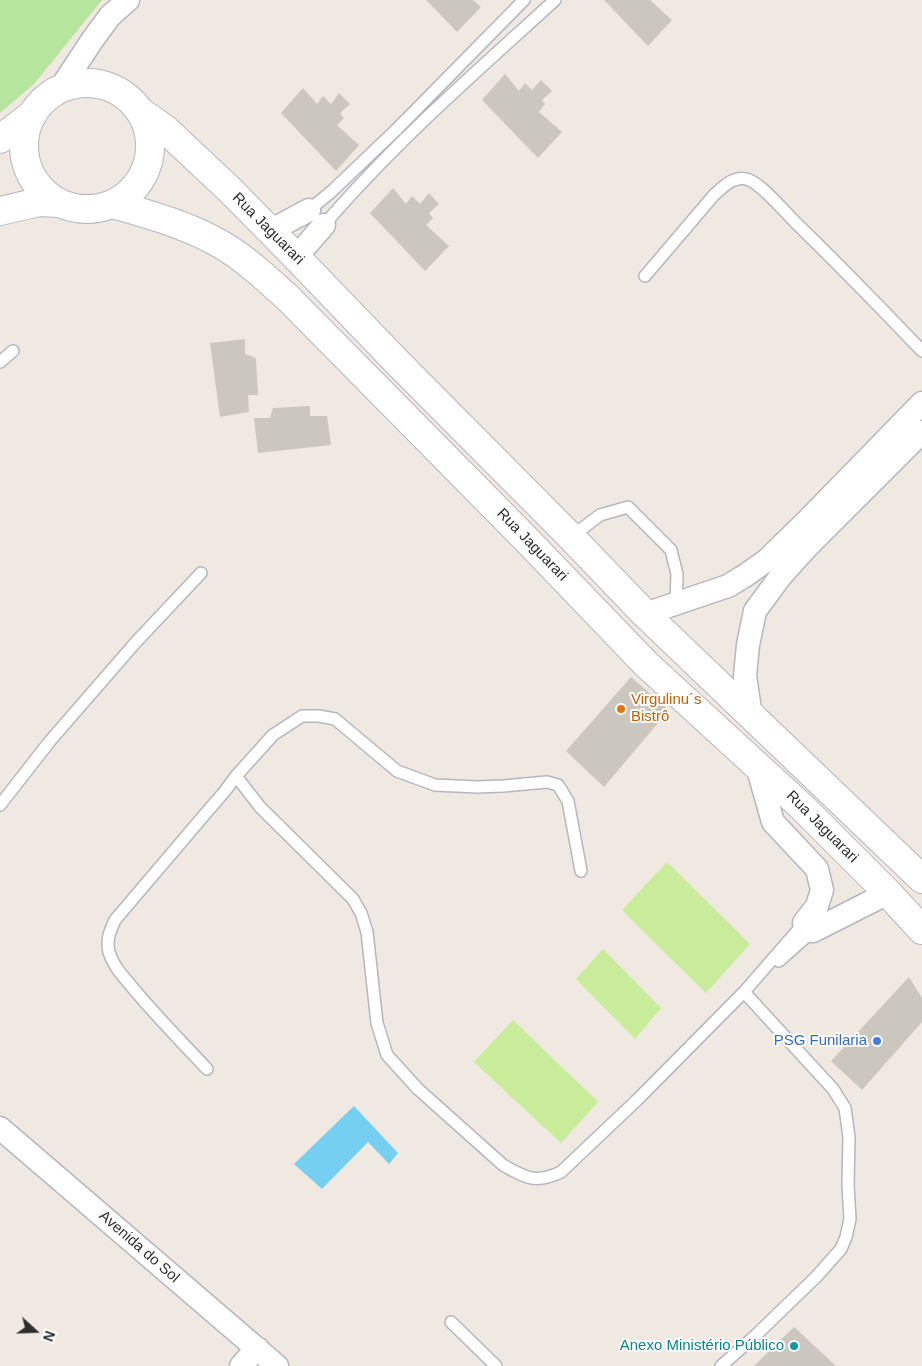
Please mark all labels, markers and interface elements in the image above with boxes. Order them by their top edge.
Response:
street label: Rua Jaguarari [228,189,308,269]
street label: Rua Jaguarari [493,505,571,585]
place label: Virgulinu´s Bistrô [631,691,702,726]
marker: Virgulinu´s Bistrô [615,703,627,715]
street label: Rua Jaguarari [782,787,862,867]
place label: PSG Funilaria [774,1032,867,1050]
marker: PSG Funilaria [871,1035,883,1047]
street label: Avenida do Sol [95,1207,183,1287]
north arrow [10,1306,60,1356]
text: N [40,1329,58,1344]
place label: Anexo Ministério Público [620,1337,784,1355]
marker: Anexo Ministério Público [788,1340,800,1352]

